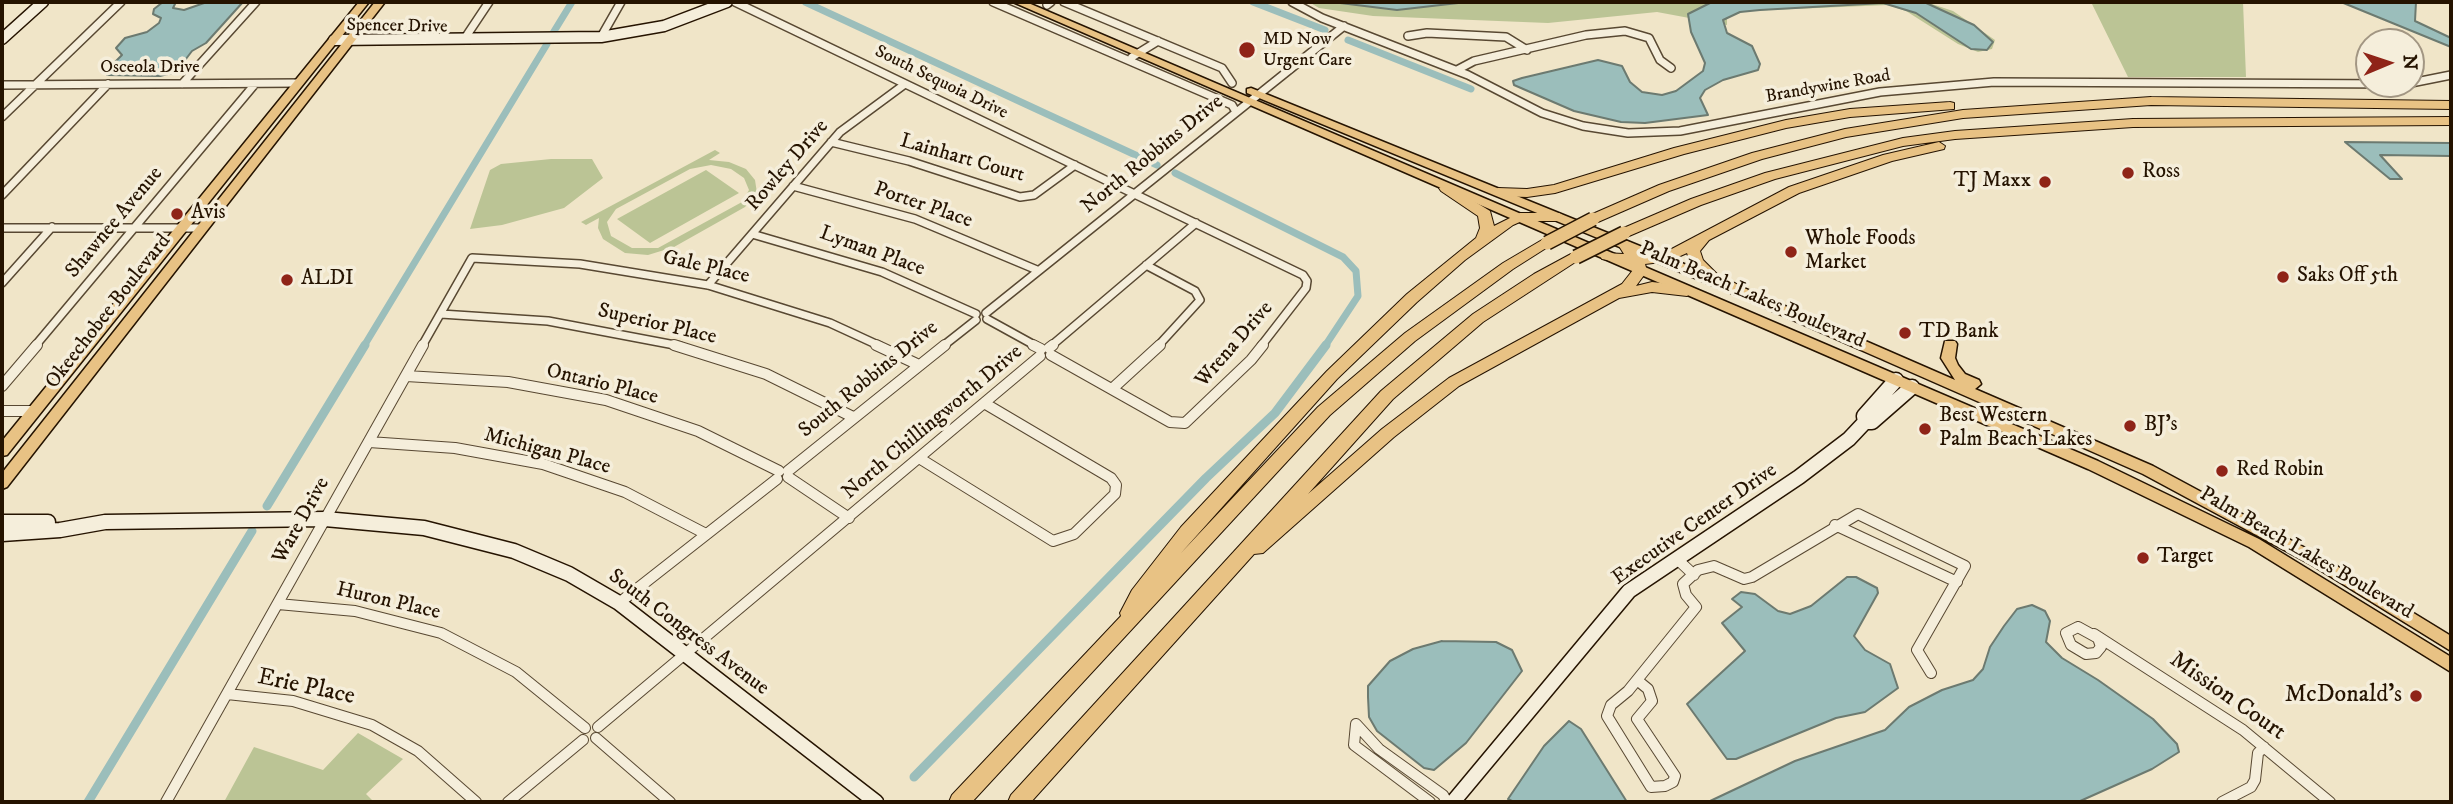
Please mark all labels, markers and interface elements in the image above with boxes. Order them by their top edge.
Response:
street label: Spencer Drive [346,15,448,39]
north arrow [2355,28,2425,98]
place label: MD Now Urgent Care [1263,29,1352,72]
marker: MD Now Urgent Care [1237,40,1257,60]
street label: South Sequoia Drive [871,41,1011,125]
text: N [2398,54,2421,71]
street label: Osceola Drive [100,57,200,79]
street label: Brandywine Road [1764,65,1892,109]
street label: North Robbins Drive [1077,90,1229,220]
street label: Rowley Drive [741,115,835,217]
street label: Lainhart Court [897,129,1027,189]
place label: Ross [2142,160,2180,186]
street label: Shawnee Avenue [61,162,169,284]
marker: Ross [2120,165,2136,181]
place label: TJ Maxx [1953,169,2031,195]
marker: TJ Maxx [2037,174,2053,190]
street label: Porter Place [870,177,976,235]
place label: Avis [191,201,226,227]
marker: Avis [169,206,185,222]
street label: Lyman Place [816,221,928,283]
place label: Whole Foods Market [1805,227,1915,277]
street label: Okeechobee Boulevard [41,230,177,394]
street label: Palm Beach Lakes Boulevard [1635,237,1869,355]
marker: Whole Foods Market [1783,244,1799,260]
street label: Gale Place [660,246,752,290]
place label: Saks Off 5th [2297,264,2398,290]
place label: ALDI [301,267,354,293]
marker: Saks Off 5th [2275,269,2291,285]
marker: ALDI [279,272,295,288]
street label: Wrena Drive [1191,297,1279,393]
street label: Superior Place [595,299,719,351]
street label: South Robbins Drive [794,316,944,444]
place label: TD Bank [1919,320,1999,346]
marker: TD Bank [1897,325,1913,341]
street label: North Chillingworth Drive [838,340,1028,506]
street label: Ontario Place [543,359,661,411]
place label: Best Western Palm Beach Lakes [1939,404,2092,454]
place label: BJ's [2144,413,2178,439]
marker: BJ's [2122,418,2138,434]
marker: Best Western Palm Beach Lakes [1917,421,1933,437]
street label: Michigan Place [481,423,613,481]
place label: Red Robin [2236,458,2324,484]
street label: Executive Center Drive [1608,459,1782,591]
marker: Red Robin [2214,463,2230,479]
street label: Ware Drive [268,473,336,569]
street label: Palm Beach Lakes Boulevard [2195,482,2417,626]
place label: Target [2157,545,2213,571]
marker: Target [2135,550,2151,566]
street label: South Congress Avenue [603,564,773,702]
street label: Huron Place [334,578,442,626]
street label: Mission Court [2163,646,2291,748]
street label: Erie Place [255,664,357,712]
place label: McDonald's [2285,682,2402,710]
marker: McDonald's [2408,688,2424,704]

